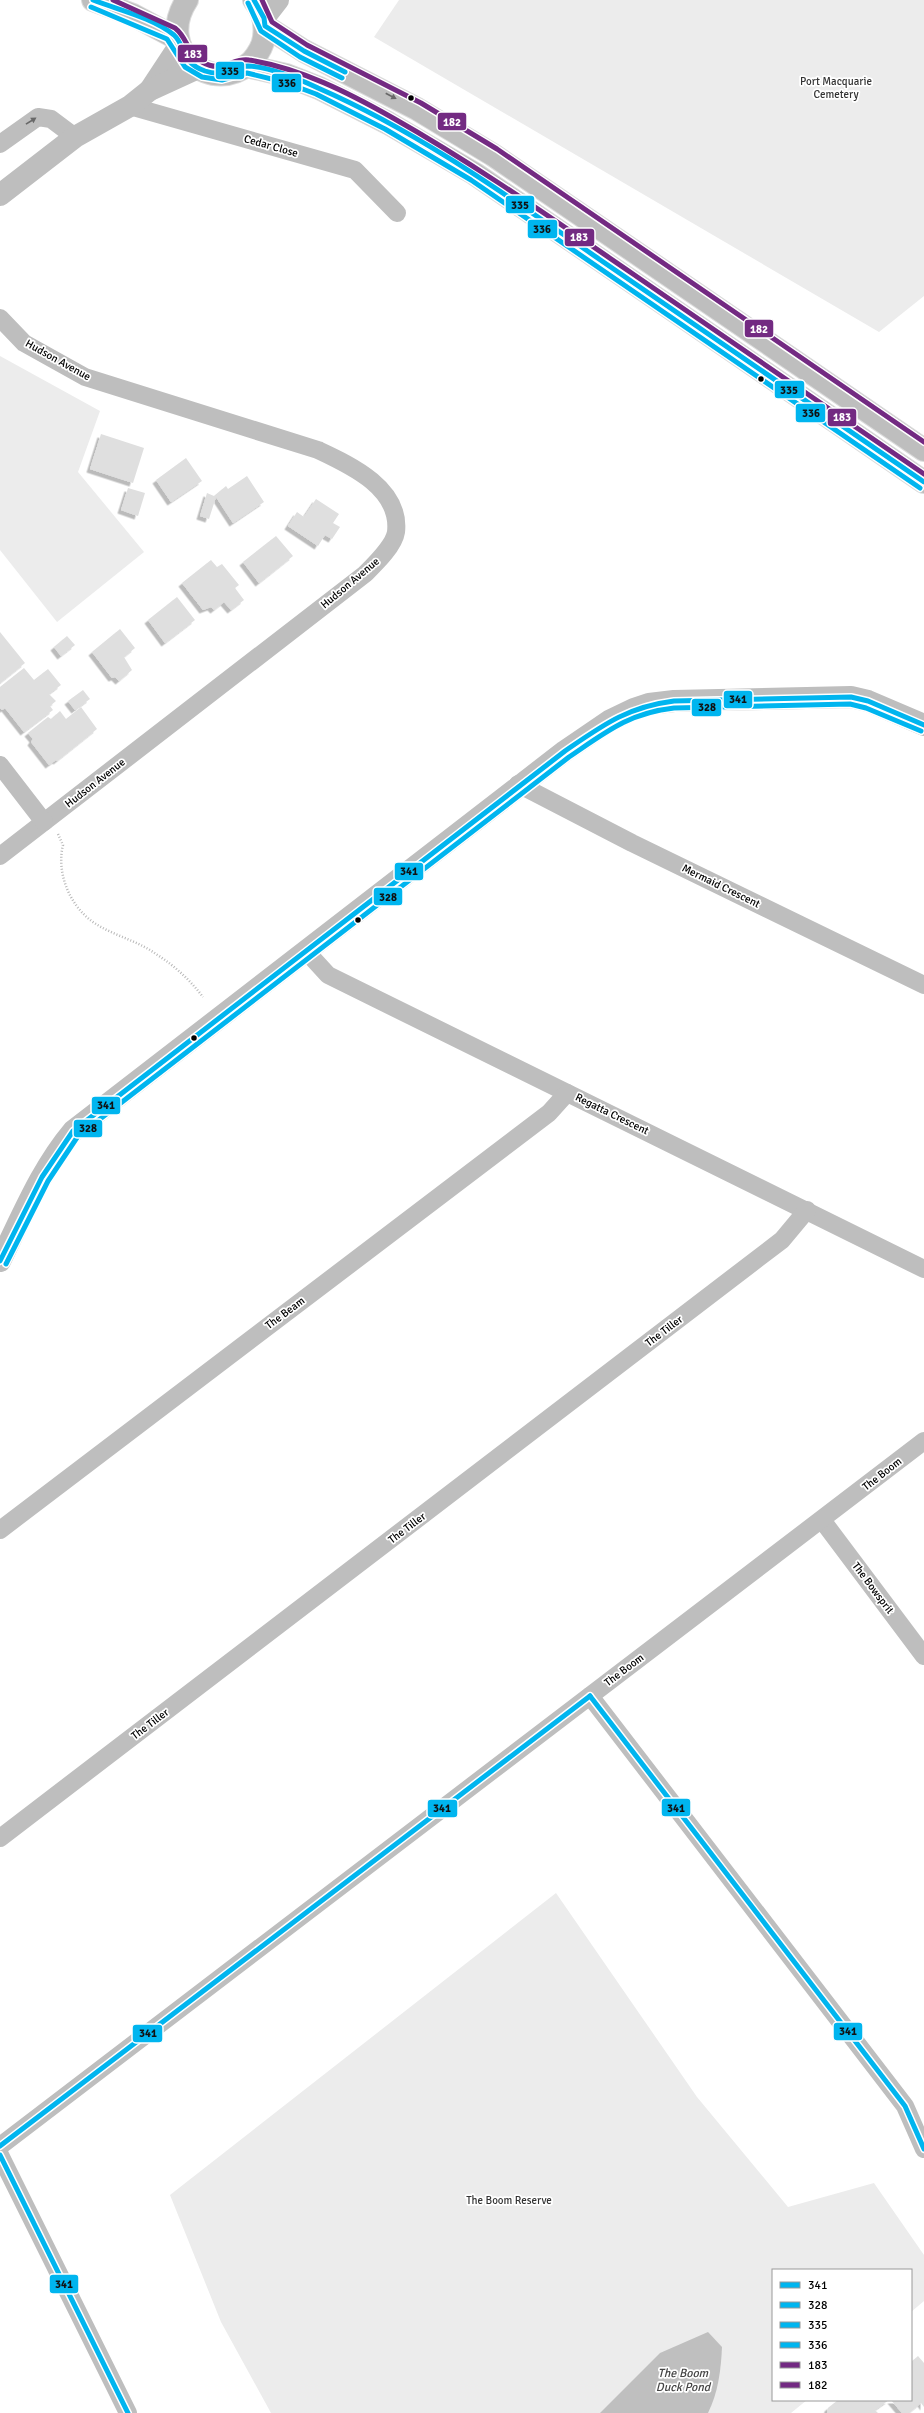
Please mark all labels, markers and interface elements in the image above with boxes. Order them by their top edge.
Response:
line badge: 183 [177,44,208,63]
text: 183 [184,48,202,61]
line badge: 335 [215,61,245,80]
text: 335 [221,65,239,78]
line badge: 336 [271,73,302,93]
park label: Port Macquarie Cemetery [800,75,872,101]
text: 336 [278,77,296,90]
one-way arrow [385,93,397,99]
unlabelled marker [406,93,416,103]
line badge: 182 [437,112,467,131]
text: 182 [443,116,461,129]
one-way arrow [25,117,37,124]
street label: Cedar Close [242,132,300,160]
line badge: 335 [505,195,535,214]
text: 335 [511,199,529,212]
line badge: 336 [527,219,558,239]
text: 336 [533,223,551,236]
line badge: 183 [564,228,595,247]
text: 183 [570,231,588,244]
line badge: 182 [744,319,774,338]
text: 182 [750,323,768,336]
street label: Hudson Avenue [23,337,93,383]
unlabelled marker [756,374,766,384]
line badge: 335 [774,380,805,399]
text: 335 [780,384,798,397]
line badge: 336 [795,403,826,423]
text: 336 [802,407,820,420]
line badge: 183 [827,408,857,427]
text: 183 [833,411,851,424]
street label: Hudson Avenue [318,555,382,611]
line badge: 341 [723,690,753,709]
text: 341 [729,693,747,706]
line badge: 328 [691,698,722,717]
text: 328 [698,701,716,714]
street label: Hudson Avenue [62,756,128,810]
street label: Mermaid Crescent [680,861,762,911]
line badge: 341 [394,862,424,881]
text: 341 [400,865,418,878]
line badge: 328 [373,887,403,906]
text: 328 [379,891,397,904]
unlabelled marker [353,915,363,925]
unlabelled marker [189,1033,199,1043]
street label: Regatta Crescent [573,1091,651,1137]
line badge: 341 [91,1096,121,1115]
text: 341 [97,1099,115,1112]
line badge: 328 [73,1119,103,1138]
text: 328 [79,1122,97,1135]
street label: The Beam [263,1294,307,1332]
street label: The Tiller [643,1313,685,1349]
street label: The Boom [860,1455,904,1493]
street label: The Tiller [386,1510,428,1546]
street label: The Bowsprit [849,1560,897,1616]
street label: The Boom [602,1651,647,1689]
street label: The Tiller [129,1706,171,1742]
line badge: 341 [661,1798,691,1817]
line badge: 341 [427,1799,458,1818]
text: 341 [433,1802,451,1815]
text: 341 [667,1802,685,1815]
line badge: 341 [833,2022,863,2041]
line badge: 341 [132,2024,163,2043]
text: 341 [839,2025,857,2038]
text: 341 [139,2027,157,2040]
park label: The Boom Reserve [466,2194,552,2207]
legend [772,2269,912,2401]
line badge: 341 [49,2274,79,2294]
text: 341 [55,2278,73,2291]
text: 341 [808,2278,827,2293]
text: 328 [808,2298,827,2313]
text: 335 [808,2318,827,2333]
text: 336 [808,2338,827,2353]
text: 183 [808,2358,827,2373]
water label: The Boom Duck Pond [656,2366,712,2395]
text: 182 [808,2378,827,2393]

